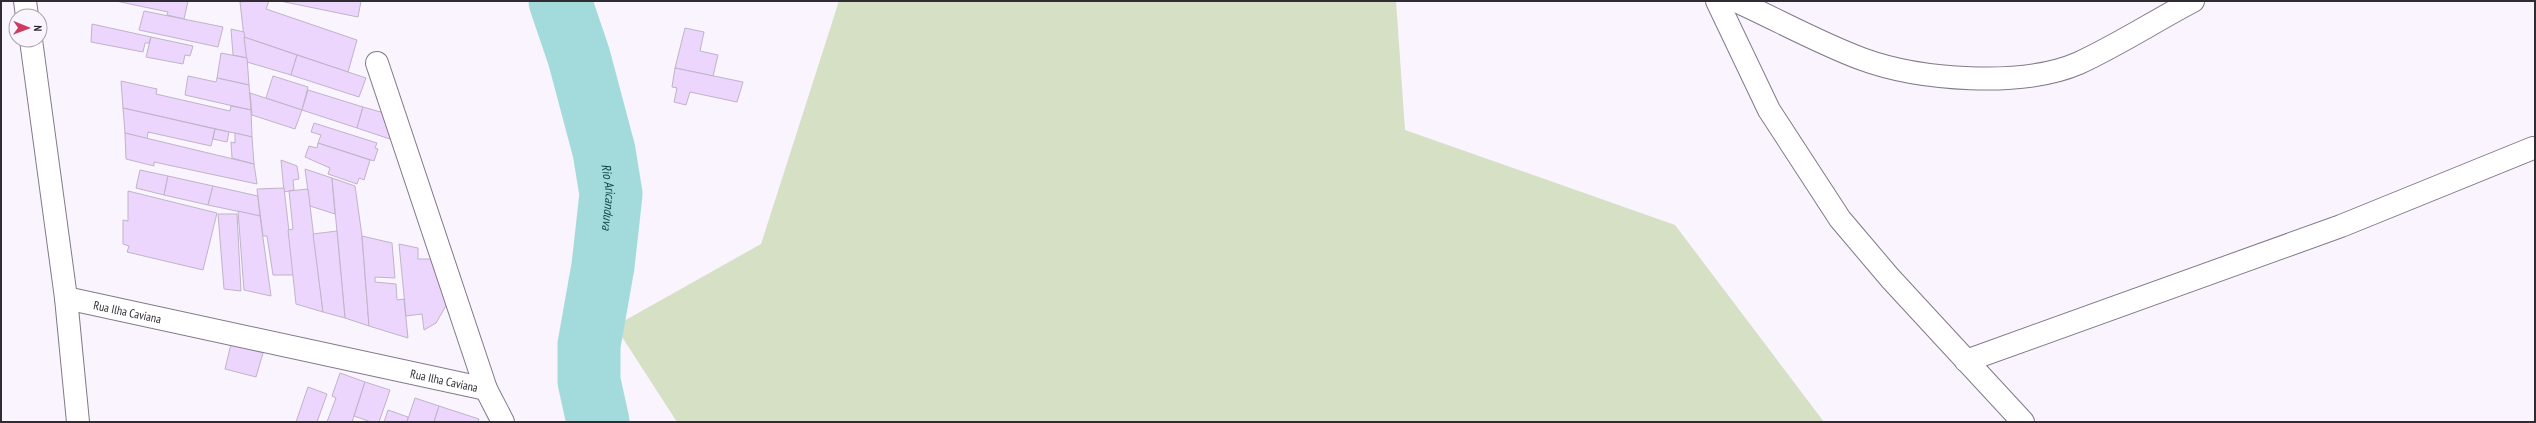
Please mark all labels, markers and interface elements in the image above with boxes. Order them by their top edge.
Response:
north arrow [8,8,48,48]
text: N [31,25,45,31]
water label: Rio Aricanduva [598,163,620,232]
street label: Rua Ilha Caviana [92,297,163,326]
street label: Rua Ilha Caviana [409,365,480,395]

